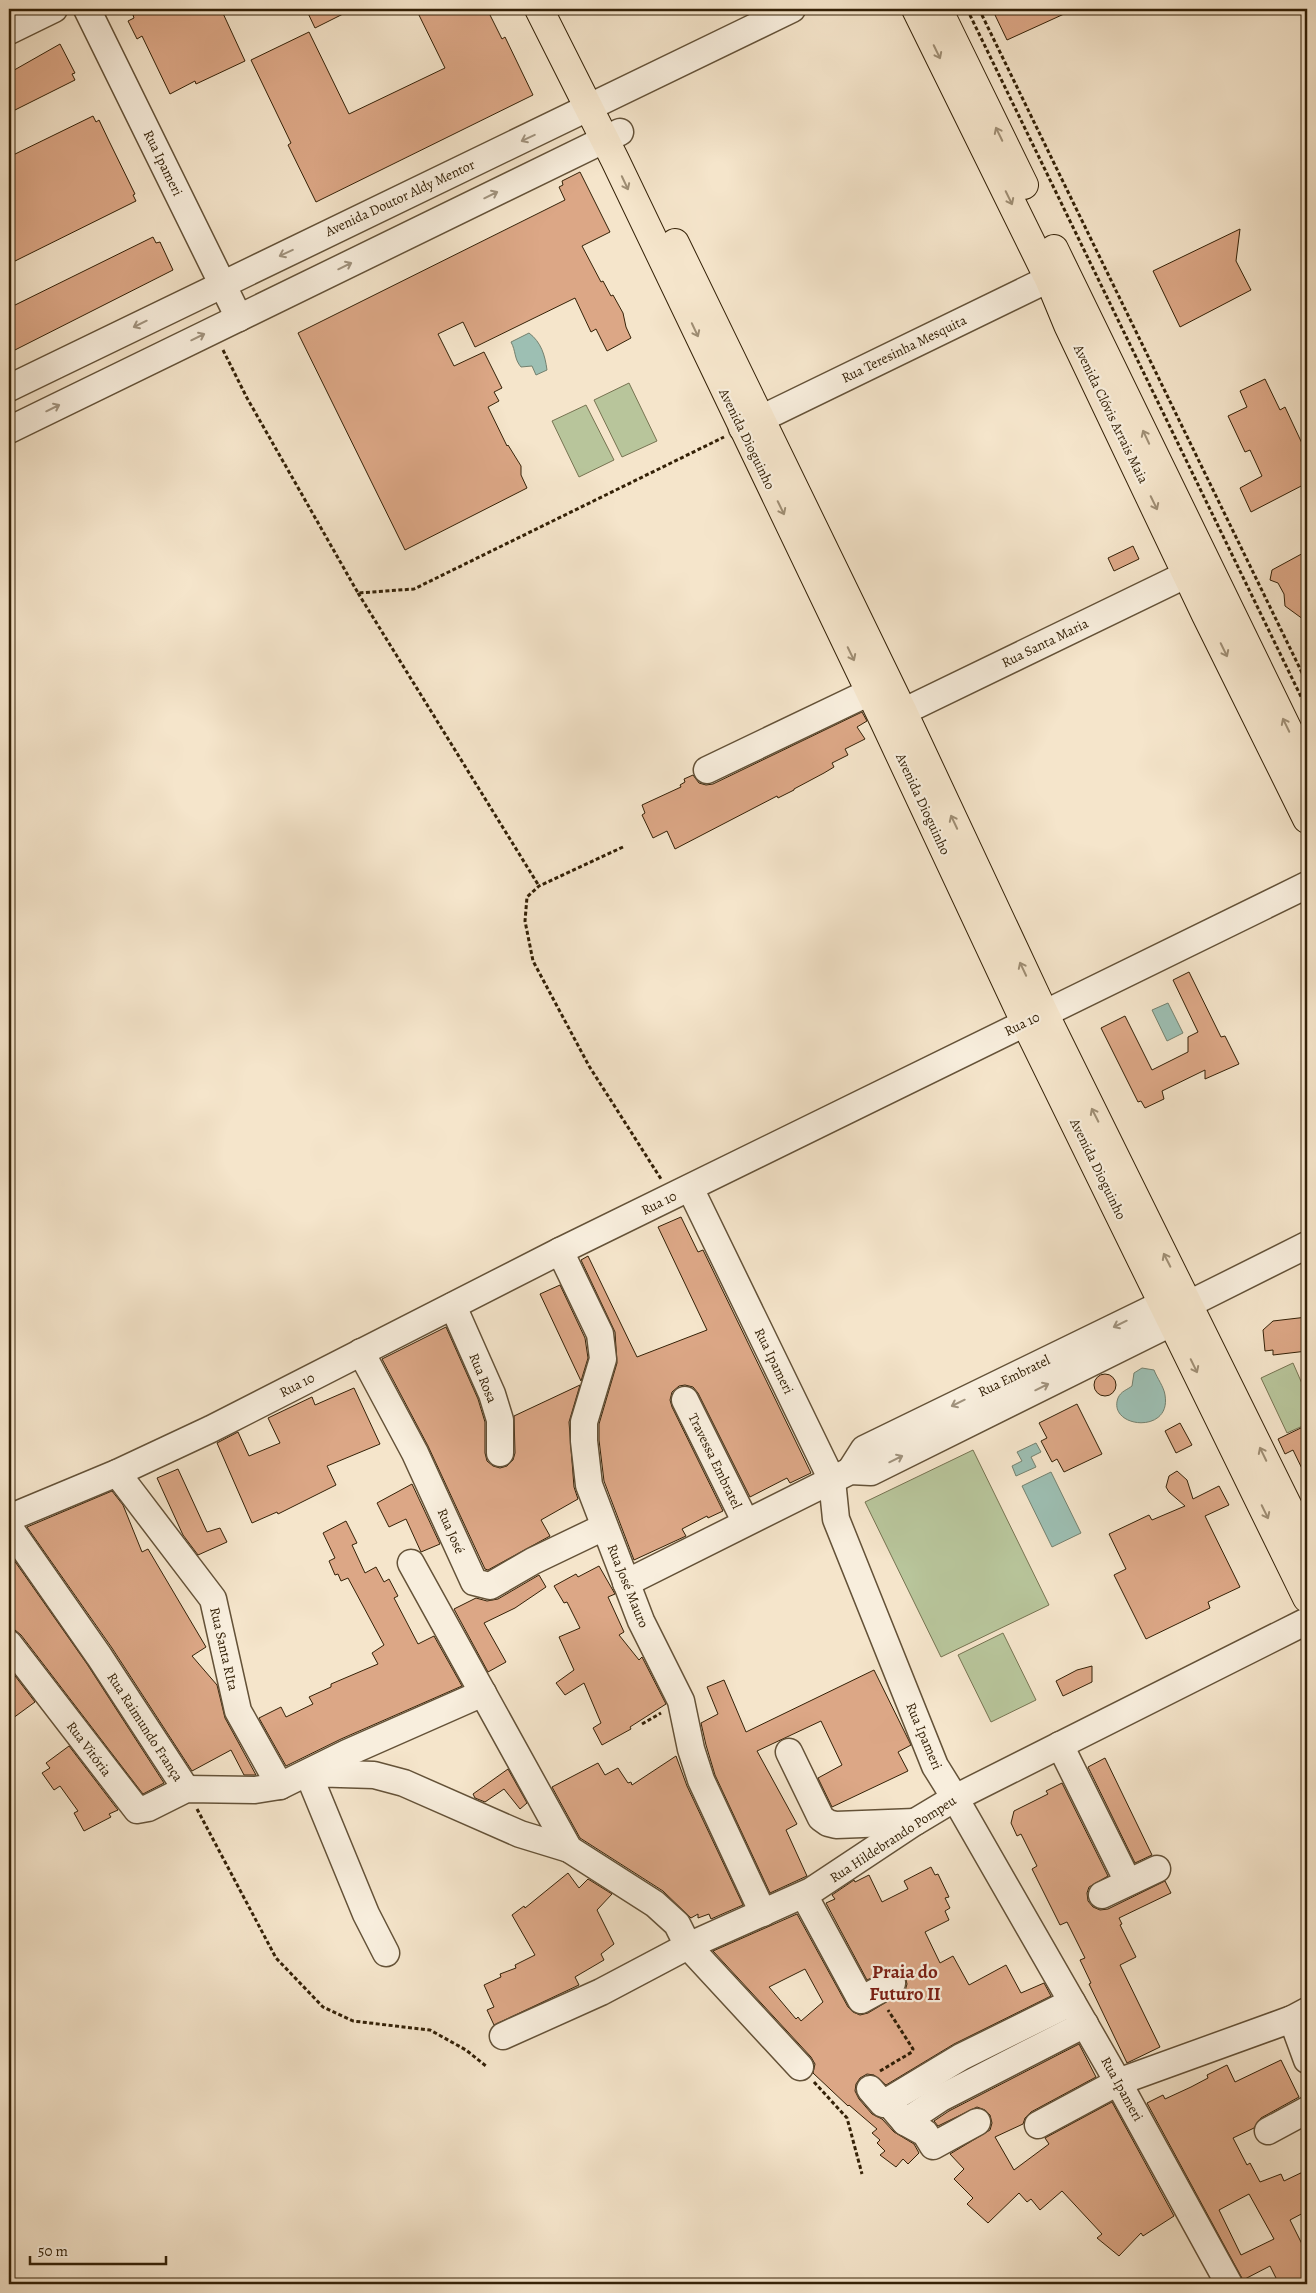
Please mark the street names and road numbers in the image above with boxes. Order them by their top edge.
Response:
street label: Rua Ipameri [139,127,187,199]
street label: Avenida Doutor Aldy Mentor [321,155,478,241]
street label: Rua Teresinha Mesquita [838,310,970,388]
street label: Avenida Clóvis Arrais Maia [1069,341,1153,487]
street label: Avenida Dioguinho [714,384,780,493]
street label: Rua Santa Maria [998,614,1092,672]
street label: Avenida Dioguinho [891,749,955,858]
street label: Rua 10 [1001,1007,1043,1041]
street label: Avenida Dioguinho [1065,1114,1131,1223]
street label: Rua 10 [638,1186,680,1220]
street label: Rua Ipameri [750,1325,798,1397]
street label: Rua Rosa [464,1350,502,1406]
street label: Rua Embratel [975,1350,1054,1402]
street label: Rua 10 [276,1368,318,1402]
street label: Travessa Embratel [684,1410,747,1513]
street label: Rua José [433,1505,469,1557]
street label: Rua José Mauro [603,1541,653,1631]
street label: Rua Santa RIta [205,1605,243,1693]
street label: Rua Raimundo França [103,1669,188,1786]
street label: Rua Ipameri [901,1700,947,1773]
street label: Rua Vitória [62,1718,116,1781]
street label: Rua Hildebrando Pompeu [826,1791,960,1887]
street label: Rua Ipameri [1096,2053,1148,2125]

